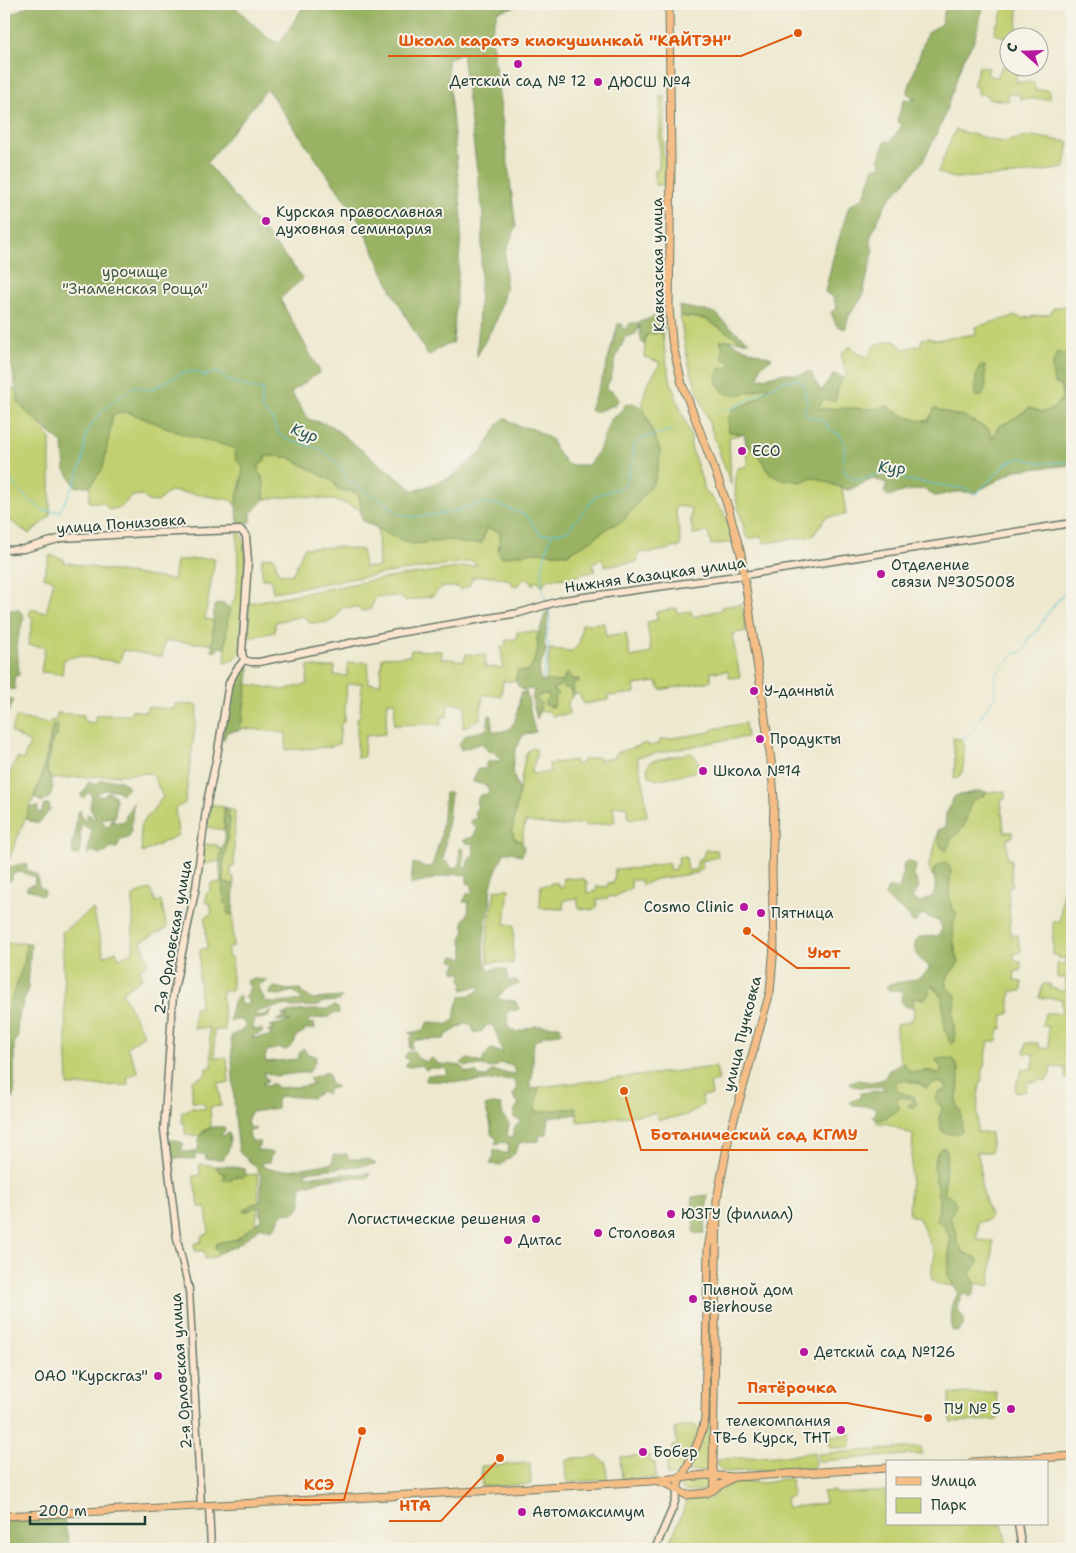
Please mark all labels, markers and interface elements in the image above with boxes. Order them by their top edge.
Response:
callout: Школа каратэ киокушинкай "КАЙТЭН" [388,25,741,56]
north arrow [998,28,1048,78]
text: Школа каратэ киокушинкай "КАЙТЭН" [399,30,731,51]
text: С [1002,40,1022,55]
marker: Детский сад № 12 [512,58,524,70]
place label: Детский сад № 12 [450,71,586,91]
place label: ДЮСШ №4 [608,72,691,92]
marker: ДЮСШ №4 [592,76,604,88]
street label: Кавказская улица [647,197,669,332]
place label: Курская православная духовная семинария [276,202,443,239]
marker: Курская православная духовная семинария [260,215,272,227]
park label: урочище "Знаменская Роща" [62,262,208,299]
water label: Кур [288,418,322,447]
place label: ECO [752,441,781,461]
marker: ECO [736,445,748,457]
water label: Кур [877,456,907,479]
street label: улица Понизовка [56,509,187,539]
street label: Нижняя Казацкая улица [563,552,748,598]
place label: Отделение связи №305008 [891,555,1016,592]
marker: Отделение связи №305008 [875,568,887,580]
place label: У-дачный [764,681,834,701]
marker: У-дачный [748,685,760,697]
place label: Продукты [770,729,841,749]
marker: Продукты [754,733,766,745]
place label: Школа №14 [713,761,801,781]
marker: Школа №14 [697,765,709,777]
street label: 2-я Орловская улица [150,858,197,1016]
place label: Cosmo Clinic [644,897,734,917]
marker: Cosmo Clinic [738,901,750,913]
place label: Пятница [771,903,834,923]
marker: Пятница [755,907,767,919]
callout: Уют [797,937,850,968]
text: Уют [807,942,841,963]
street label: улица Пучковка [718,973,766,1094]
callout: Ботанический сад КГМУ [641,1119,868,1150]
text: Ботанический сад КГМУ [650,1124,858,1145]
place label: ЮЗГУ (филиал) [681,1204,793,1224]
marker: ЮЗГУ (филиал) [665,1208,677,1220]
place label: Логистические решения [347,1209,526,1229]
marker: Логистические решения [530,1213,542,1225]
place label: Столовая [608,1223,675,1243]
marker: Столовая [592,1227,604,1239]
place label: Дитас [518,1230,562,1250]
marker: Дитас [502,1234,514,1246]
place label: Пивной дом Bierhouse [703,1280,794,1317]
street label: 2-я Орловская улица [166,1292,196,1450]
marker: Пивной дом Bierhouse [687,1293,699,1305]
place label: Детский сад №126 [814,1342,956,1362]
marker: Детский сад №126 [798,1346,810,1358]
place label: ОАО "Курскгаз" [34,1366,148,1386]
marker: ОАО "Курскгаз" [152,1370,164,1382]
callout: Пятёрочка [738,1372,847,1403]
text: Пятёрочка [747,1377,837,1398]
place label: ПУ № 5 [944,1399,1001,1419]
marker: ПУ № 5 [1005,1403,1017,1415]
place label: телекомпания ТВ-6 Курск, ТНТ [713,1411,831,1448]
marker: телекомпания ТВ-6 Курск, ТНТ [835,1424,847,1436]
place label: Бобер [653,1442,698,1462]
marker: Бобер [637,1446,649,1458]
legend [886,1460,1048,1526]
callout: КСЭ [293,1469,344,1500]
text: Улица [931,1471,977,1491]
text: КСЭ [304,1474,334,1495]
callout: НТА [389,1490,441,1521]
scale bar [30,1493,145,1525]
text: НТА [399,1495,431,1516]
text: Парк [931,1495,967,1515]
text: 200 m [38,1501,87,1521]
place label: Автомаксимум [532,1502,645,1522]
marker: Автомаксимум [516,1506,528,1518]

